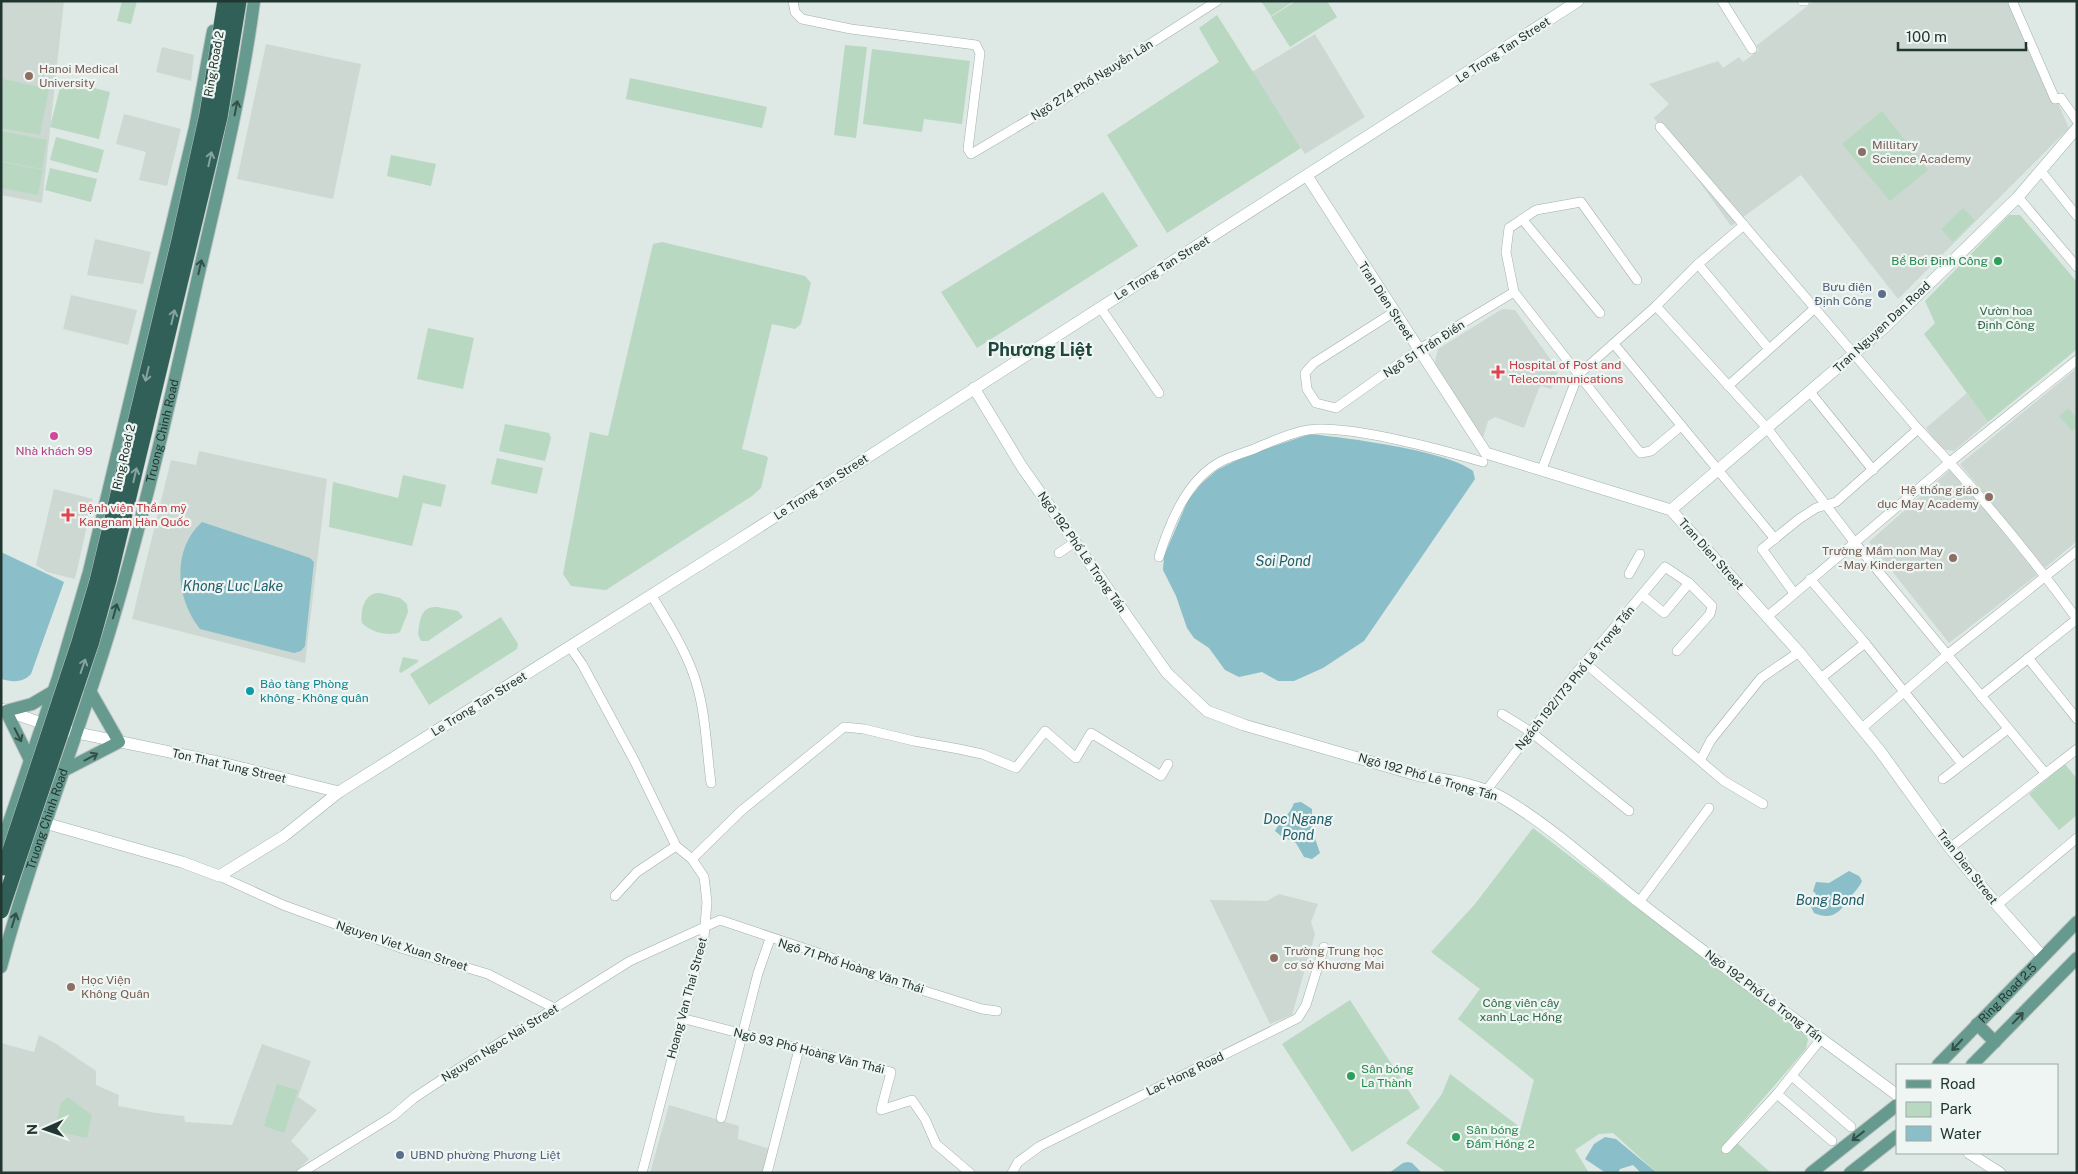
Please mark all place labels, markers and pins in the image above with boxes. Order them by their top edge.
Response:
place label: Hanoi Medical University [39,62,119,90]
marker: Hanoi Medical University [23,70,35,82]
place label: Millitary Science Academy [1872,138,1972,166]
marker: Millitary Science Academy [1856,146,1868,158]
place label: Bể Bơi Định Công [1891,254,1988,268]
marker: Bể Bơi Định Công [1992,255,2004,267]
place label: Bưu điện Định Công [1814,280,1872,308]
marker: Bưu điện Định Công [1876,288,1888,300]
place label: Hospital of Post and Telecommunications [1509,358,1623,386]
marker: Hospital of Post and Telecommunications [1491,365,1505,379]
marker: Nhà khách 99 [48,430,60,442]
place label: Nhà khách 99 [16,444,92,458]
place label: Hệ thống giáo dục May Academy [1877,483,1980,511]
marker: Hệ thống giáo dục May Academy [1983,491,1995,503]
place label: Bệnh viện Thẩm mỹ Kangnam Hàn Quốc [79,501,190,529]
marker: Bệnh viện Thẩm mỹ Kangnam Hàn Quốc [61,508,75,522]
place label: Trường Mầm non May - May Kindergarten [1822,544,1944,572]
marker: Trường Mầm non May - May Kindergarten [1947,552,1959,564]
place label: Bảo tàng Phòng không - Không quân [260,677,369,705]
marker: Bảo tàng Phòng không - Không quân [244,685,256,697]
place label: Trường Trung học cơ sở Khương Mai [1284,944,1384,972]
marker: Trường Trung học cơ sở Khương Mai [1268,952,1280,964]
place label: Học Viện Không Quân [81,973,150,1001]
marker: Học Viện Không Quân [65,981,77,993]
place label: Sân bóng La Thành [1361,1062,1414,1090]
marker: Sân bóng La Thành [1345,1070,1357,1082]
place label: Sân bóng Đầm Hồng 2 [1466,1123,1535,1151]
marker: Sân bóng Đầm Hồng 2 [1450,1131,1462,1143]
place label: UBND phường Phương Liệt [410,1148,561,1162]
marker: UBND phường Phương Liệt [394,1149,406,1161]

